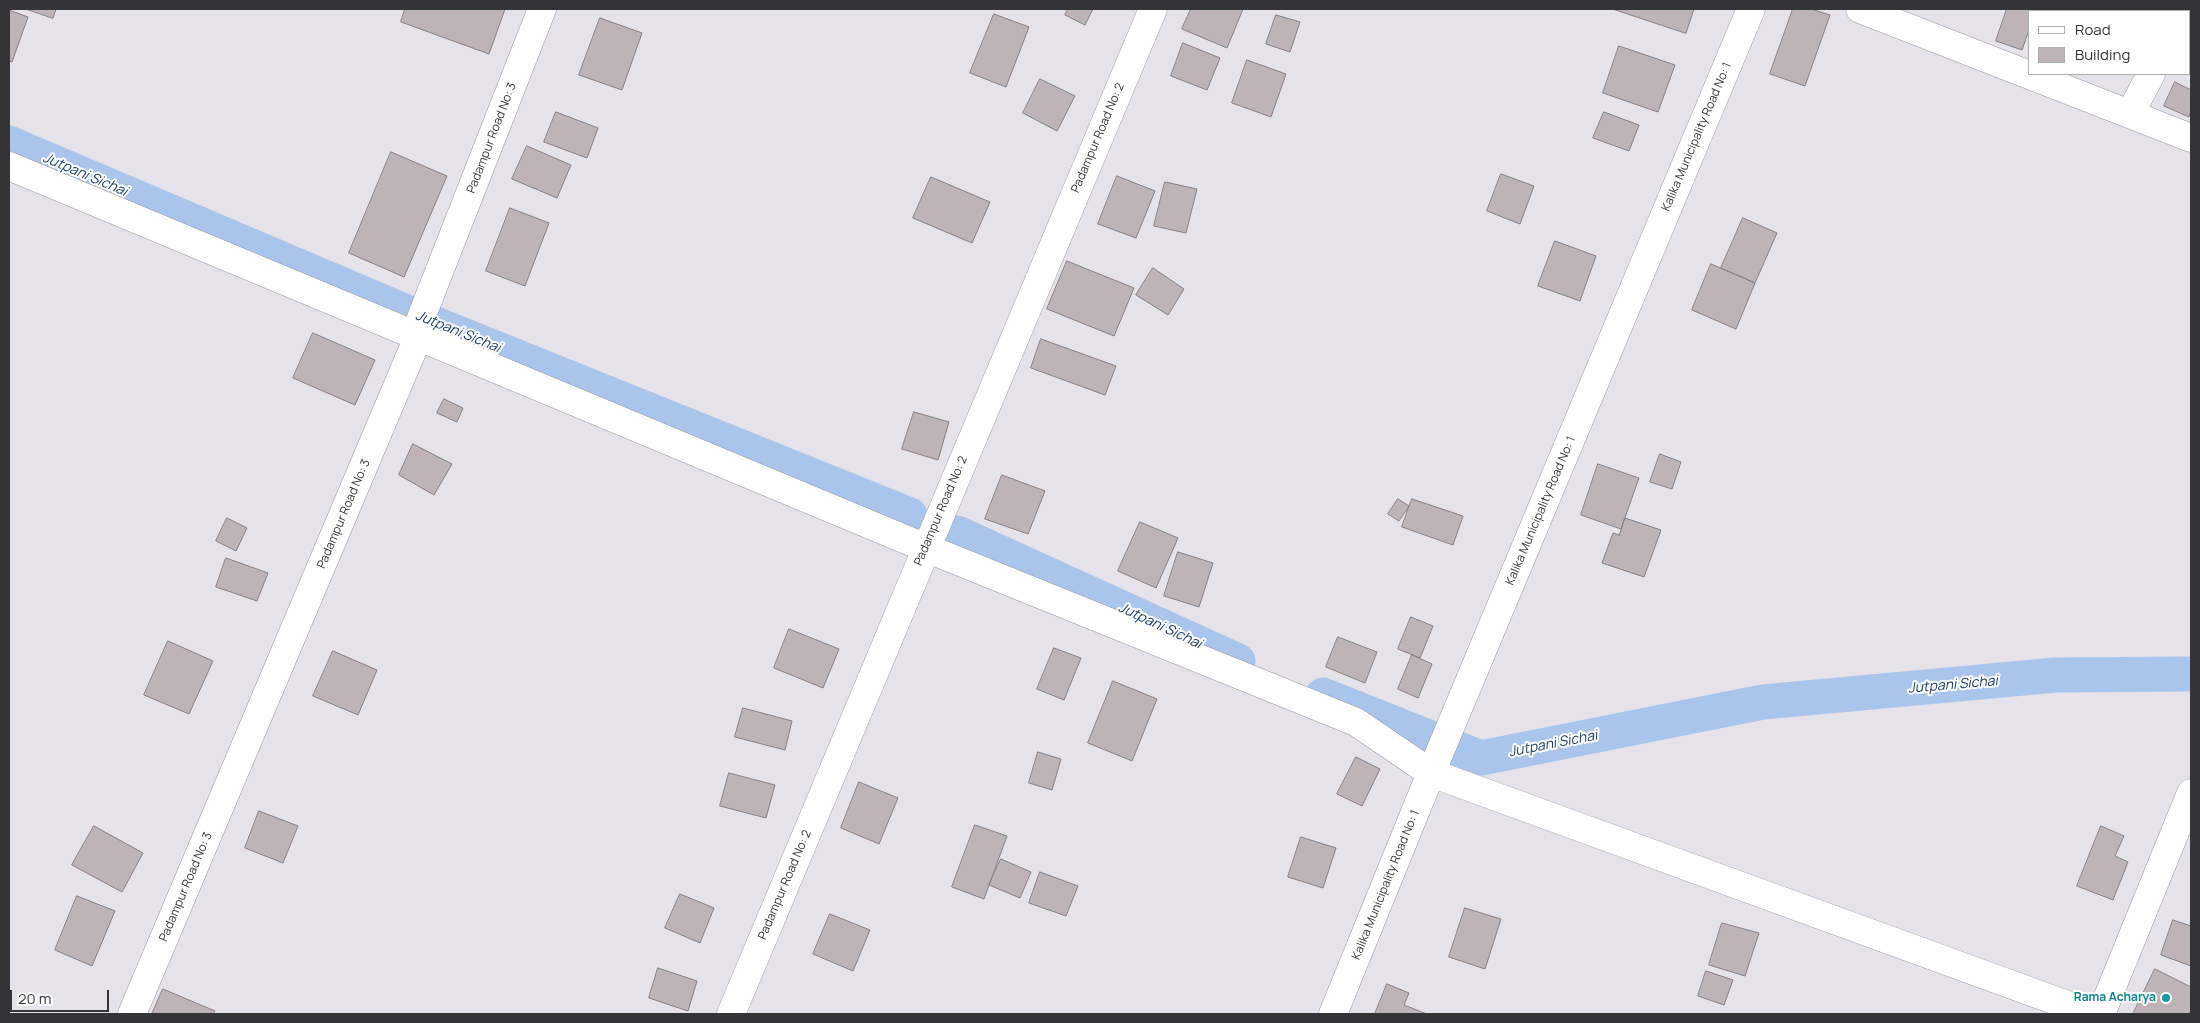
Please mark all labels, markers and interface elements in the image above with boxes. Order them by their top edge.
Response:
legend [2028,10,2190,75]
text: Road [2075,19,2111,40]
text: Building [2075,44,2130,65]
street label: Kalika Municipality Road No: 1 [1659,60,1735,214]
street label: Padampur Road No: 3 [464,81,520,195]
street label: Padampur Road No: 2 [1068,81,1128,195]
water label: Jutpani Sichai [40,150,130,200]
water label: Jutpani Sichai [413,307,503,357]
street label: Kalika Municipality Road No: 1 [1503,434,1579,588]
street label: Padampur Road No: 2 [911,454,971,568]
street label: Padampur Road No: 3 [314,457,374,571]
water label: Jutpani Sichai [1116,599,1204,653]
water label: Jutpani Sichai [1908,673,1998,697]
water label: Jutpani Sichai [1507,727,1599,761]
street label: Kalika Municipality Road No: 1 [1349,808,1423,962]
street label: Padampur Road No: 2 [755,828,815,942]
street label: Padampur Road No: 3 [156,830,216,944]
scale bar [12,980,111,1012]
text: 20 m [18,988,51,1009]
place label: Rama Acharya [2074,991,2156,1005]
marker: Rama Acharya [2160,992,2172,1004]

